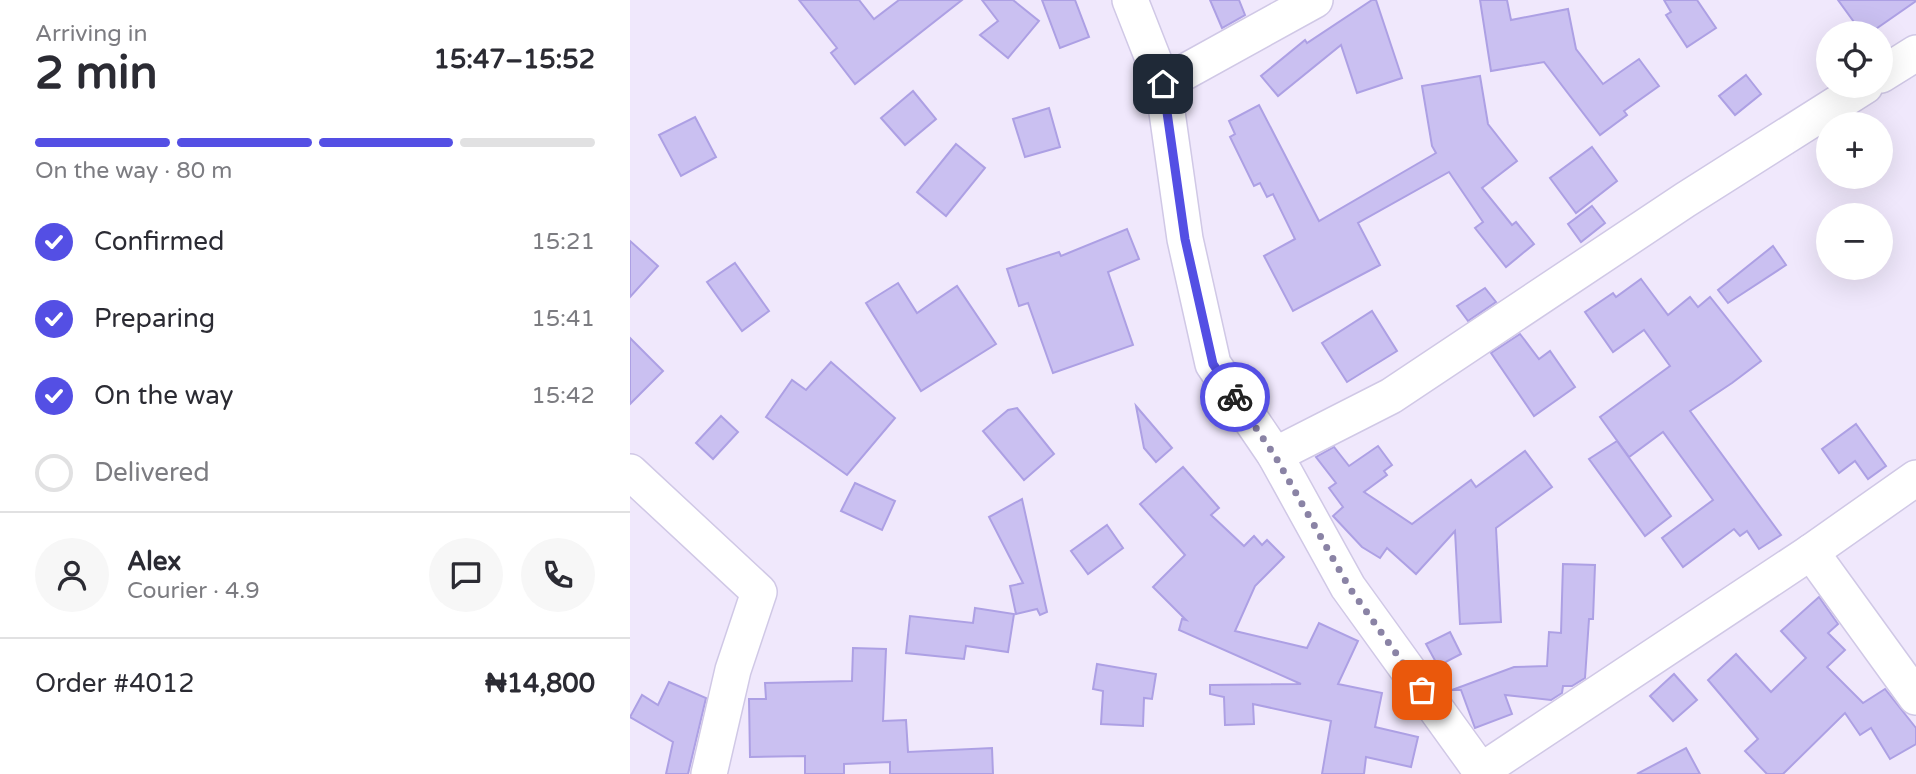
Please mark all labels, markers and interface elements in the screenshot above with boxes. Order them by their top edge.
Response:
text: Arriving in [35,20,148,48]
map controls [1816,21,1893,280]
button: locate [1816,21,1893,98]
text: 15:47–15:52 [434,44,595,75]
text: 2 min [35,46,158,101]
pin [1133,54,1193,114]
icon: home [1144,65,1182,103]
button: + [1816,112,1893,189]
text: On the way · 80 m [35,157,232,185]
button: − [1816,203,1893,280]
icon: check [35,223,73,261]
text: Confirmed [94,226,224,257]
text: 15:21 [531,228,595,256]
icon: check [35,300,73,338]
text: Preparing [94,303,215,334]
text: 15:41 [531,305,595,333]
courier [1200,362,1270,432]
icon: check [35,377,73,415]
icon: bike [1216,378,1254,416]
text: On the way [94,380,234,411]
text: 15:42 [531,382,595,410]
text: Delivered [94,457,210,488]
button: person [35,538,109,612]
button: chat [429,538,503,612]
button: phone [521,538,595,612]
text: Alex [127,546,181,577]
text: Courier · 4.9 [127,577,260,605]
pin [1392,660,1452,720]
text: Order #4012 [35,668,195,699]
text: ₦14,800 [485,668,595,699]
icon: bag [1403,671,1441,709]

